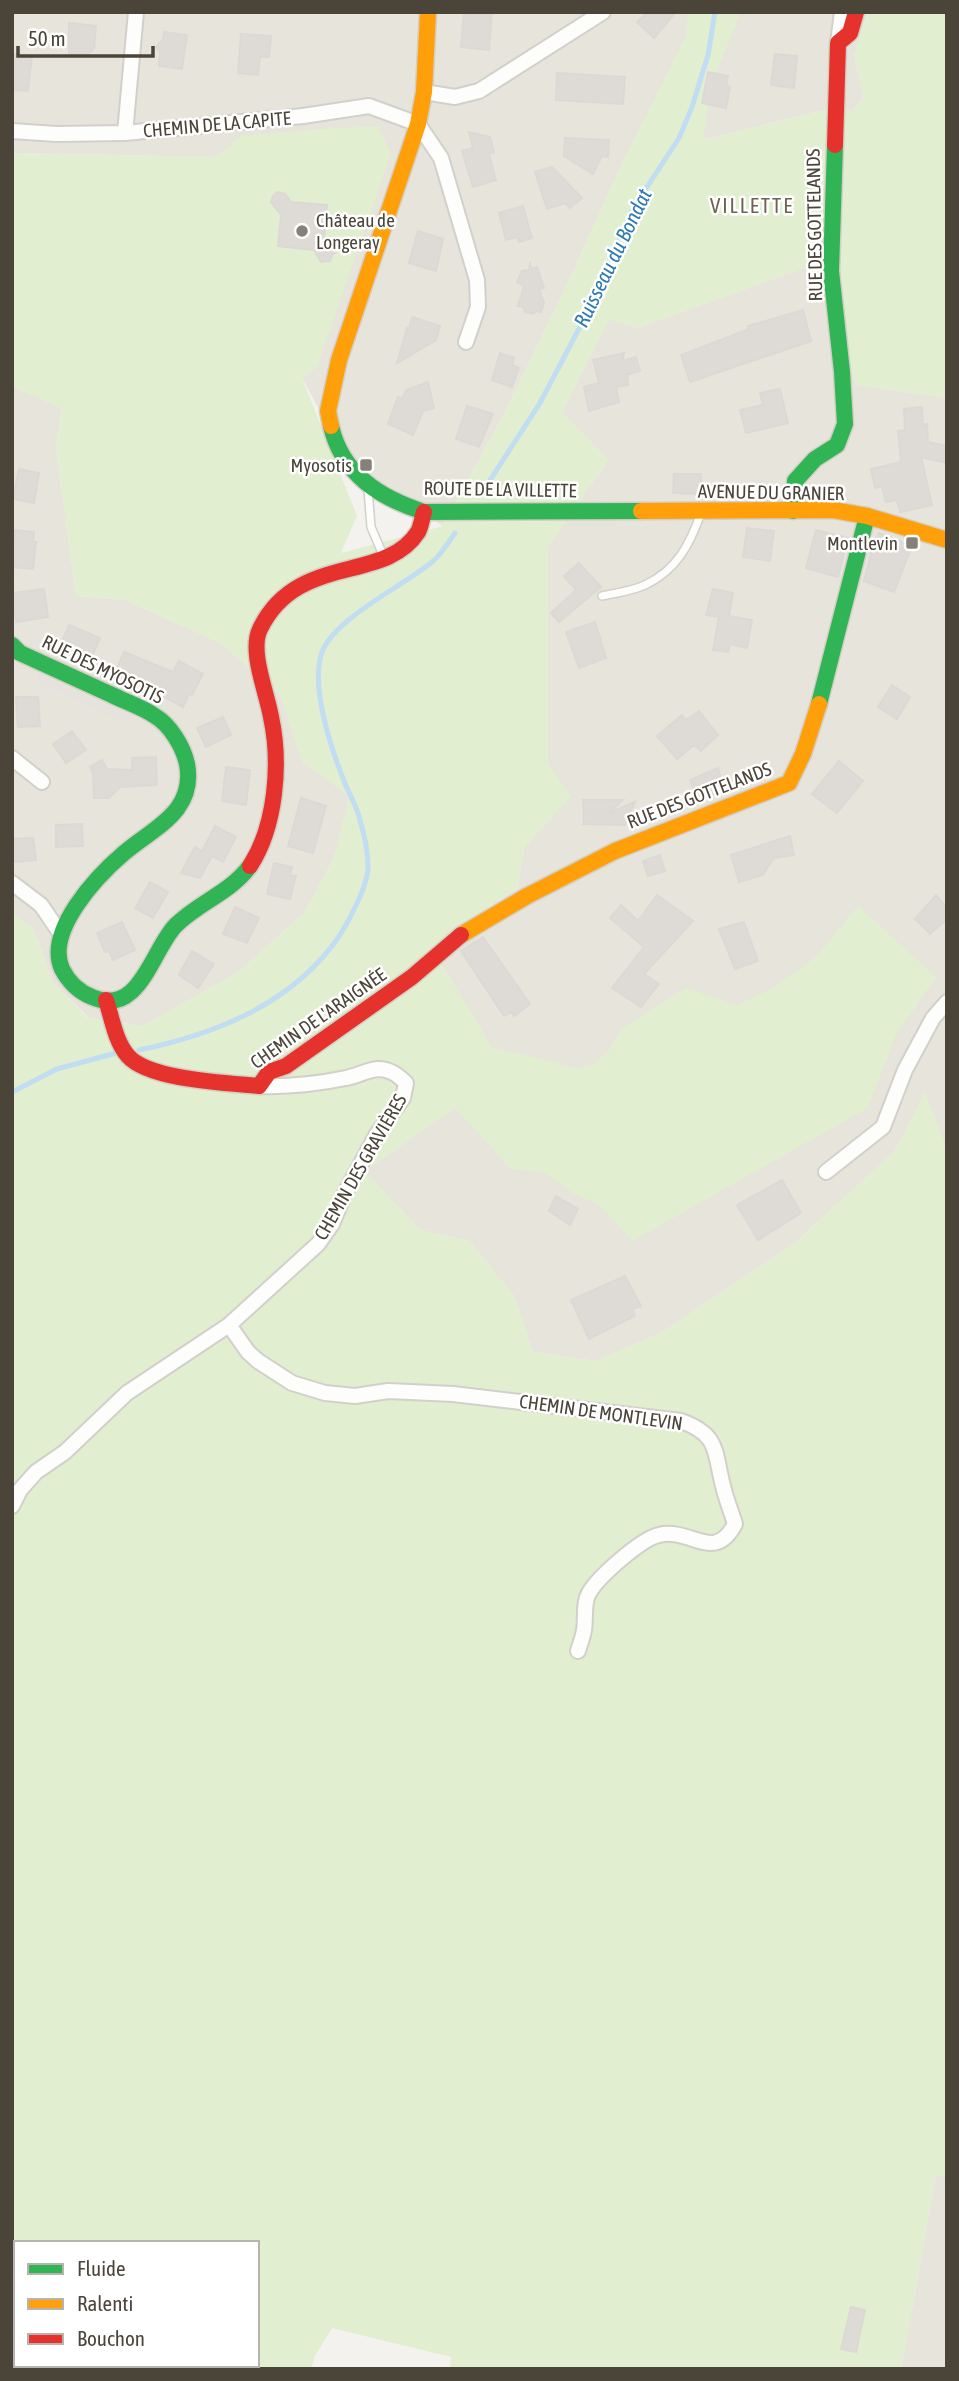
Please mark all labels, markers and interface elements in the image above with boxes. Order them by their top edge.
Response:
scale bar [18,14,152,58]
text: 50 m [28,26,66,50]
street label: CHEMIN DE LA CAPITE [142,107,292,141]
street label: RUE DES GOTTELANDS [802,148,826,302]
water label: Ruisseau du Bondat [568,184,656,331]
district label: VILLETTE [710,193,794,217]
place label: Château de Longeray [316,209,395,253]
marker: Château de Longeray [294,223,310,239]
place label: Myosotis [291,454,352,476]
marker: Myosotis [358,457,374,473]
street label: ROUTE DE LA VILLETTE [423,477,577,501]
street label: AVENUE DU GRANIER [698,480,845,504]
place label: Montlevin [827,532,898,554]
marker: Montlevin [904,535,920,551]
street label: RUE DES MYOSOTIS [39,630,167,708]
street label: RUE DES GOTTELANDS [624,757,774,833]
street label: CHEMIN DE L'ARAIGNÉE [246,963,390,1073]
street label: CHEMIN DES GRAVIÈRES [309,1090,411,1244]
street label: CHEMIN DE MONTLEVIN [518,1390,684,1434]
legend [14,2241,259,2367]
text: Fluide [77,2256,126,2280]
text: Ralenti [77,2291,133,2315]
text: Bouchon [77,2326,145,2350]

